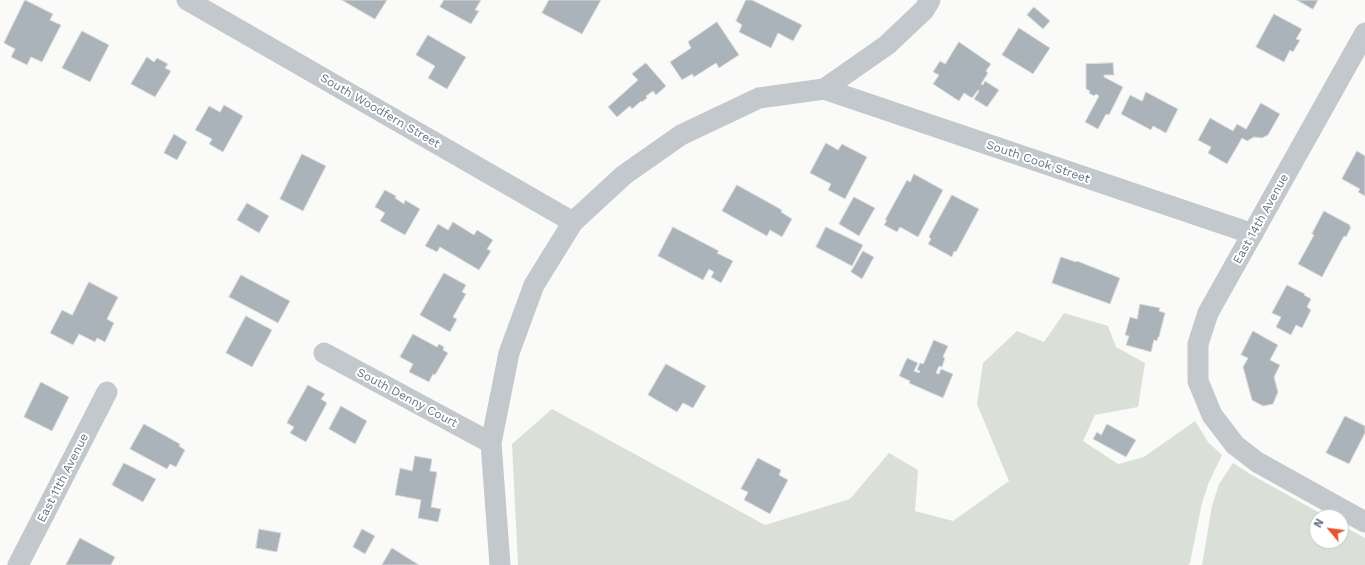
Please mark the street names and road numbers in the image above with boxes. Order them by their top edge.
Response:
street label: South Woodfern Street [318,71,442,151]
street label: South Cook Street [984,138,1092,186]
street label: East 14th Avenue [1230,171,1292,267]
street label: South Denny Court [354,365,460,431]
street label: East 11th Avenue [34,431,92,525]

